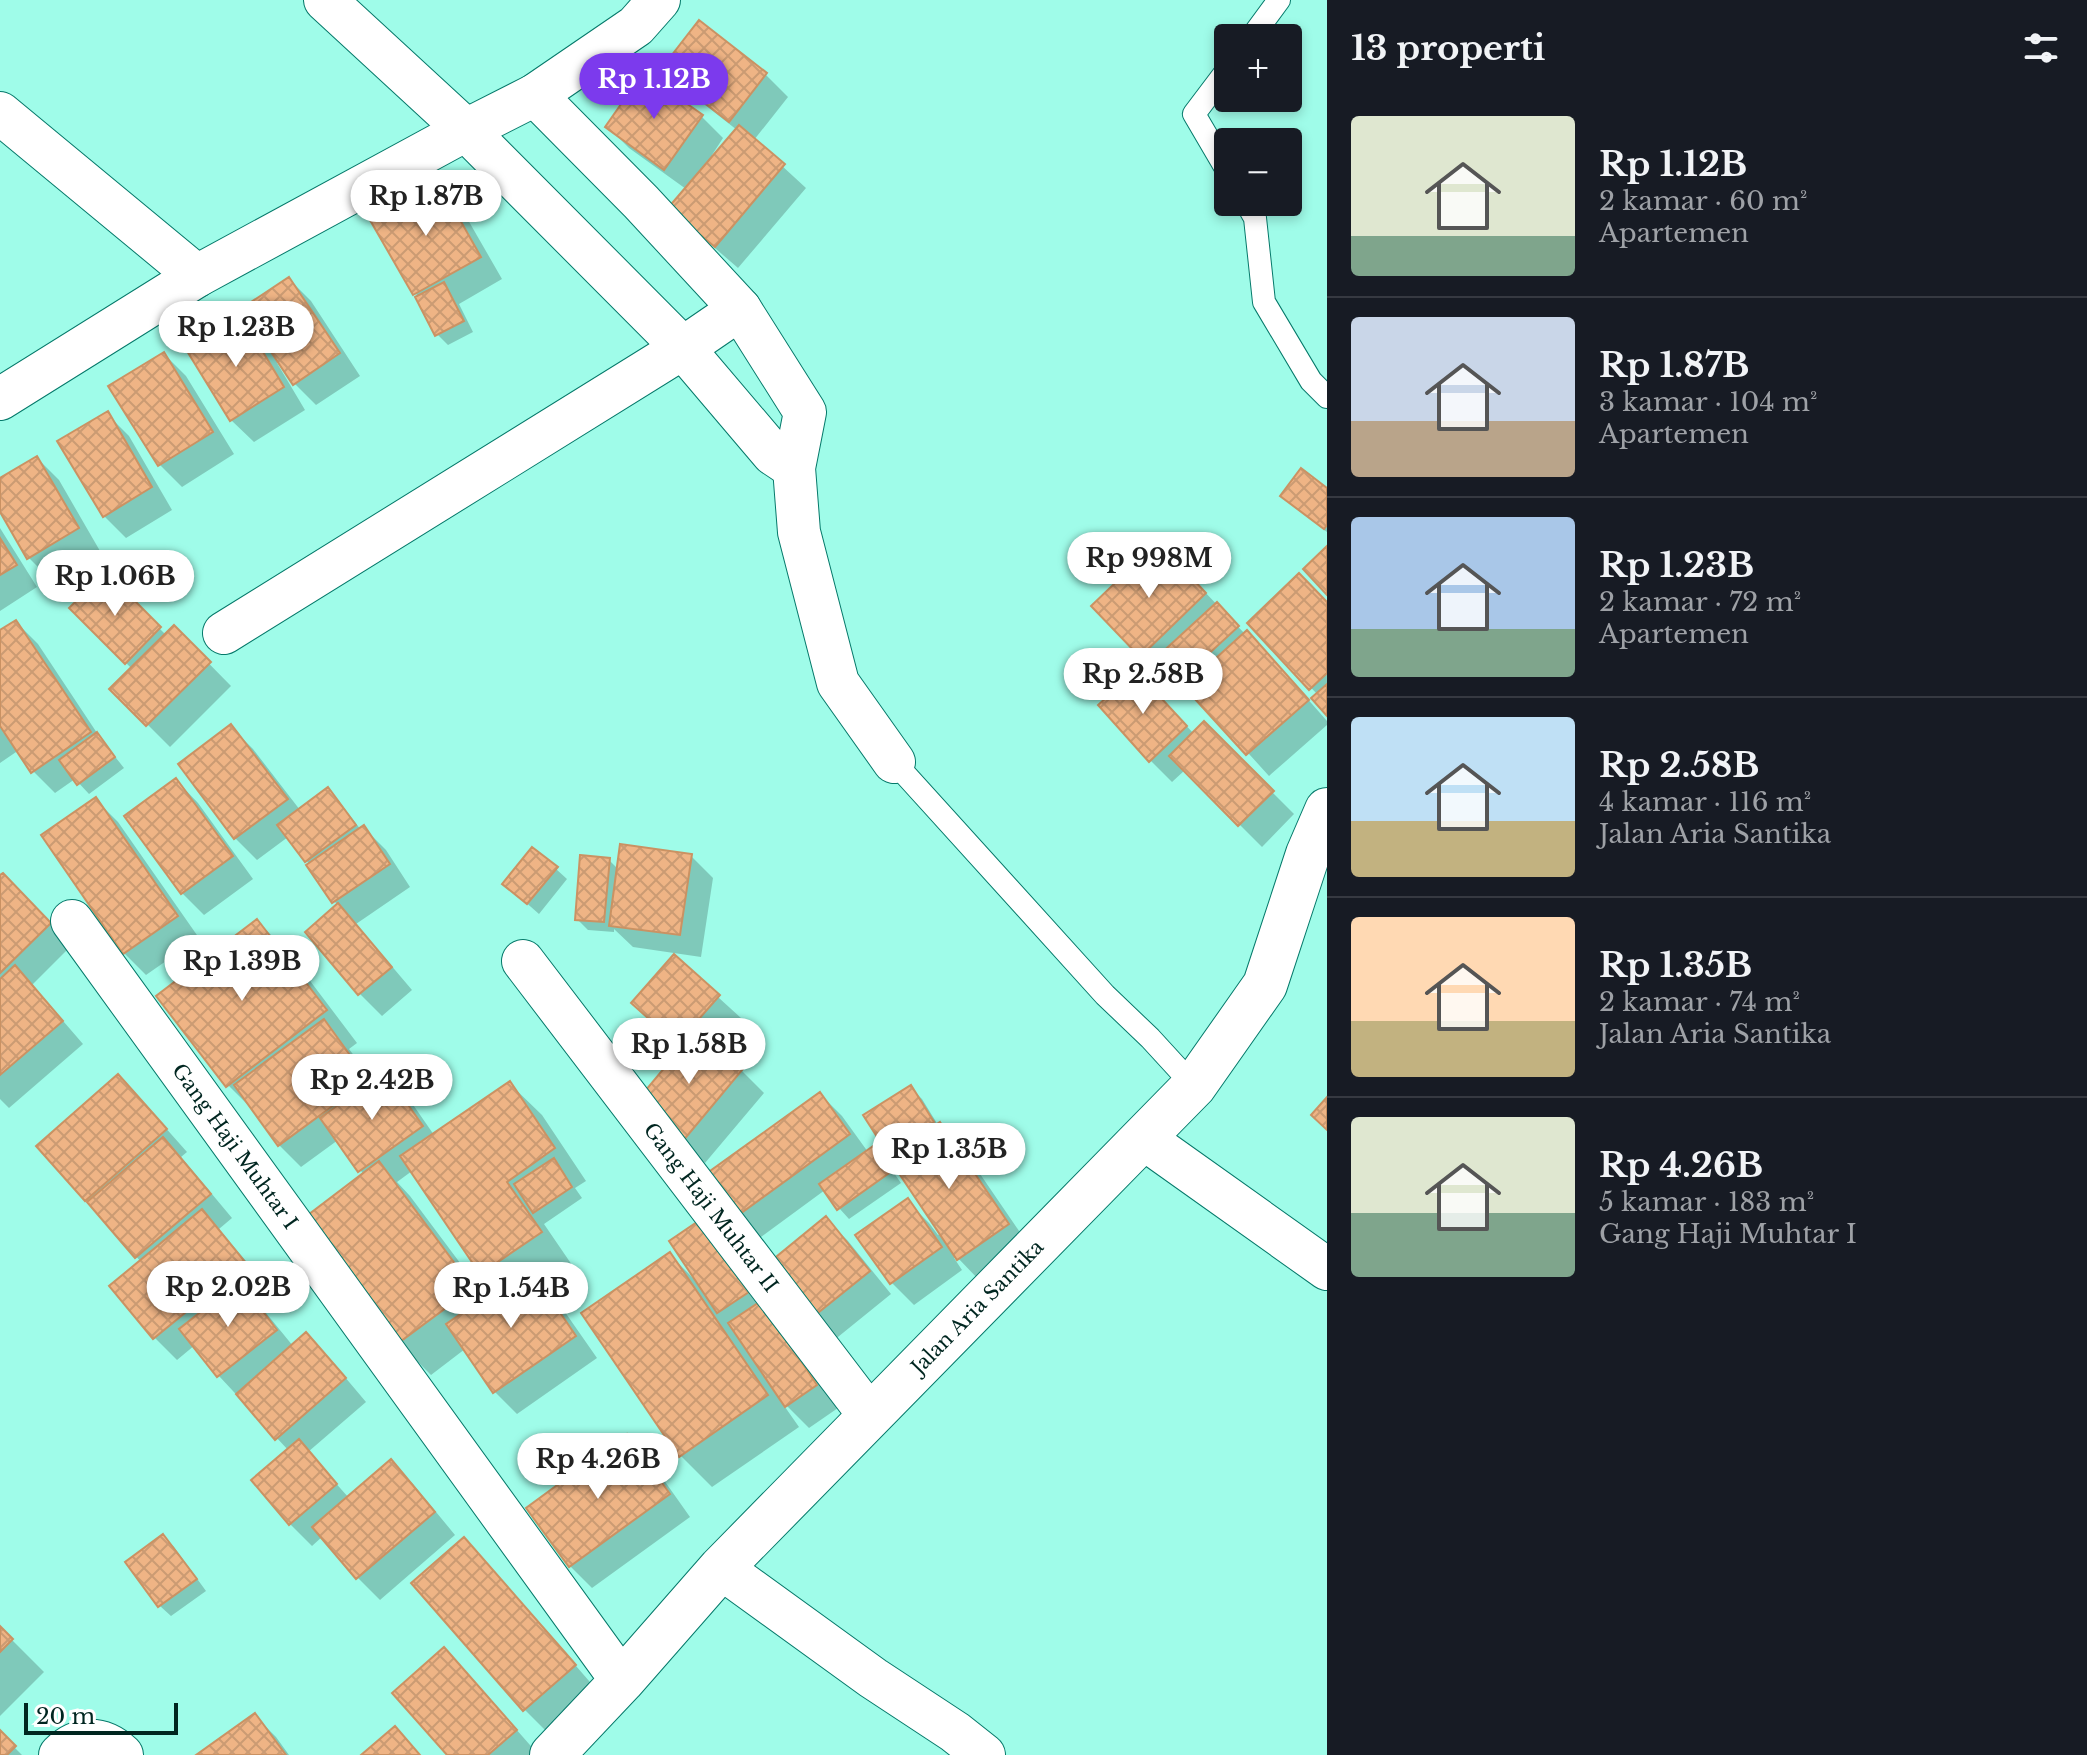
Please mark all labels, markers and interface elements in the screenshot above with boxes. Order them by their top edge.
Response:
map controls [1214,24,1302,216]
button: + [1214,24,1302,112]
icon: filters [2019,26,2063,70]
text: 13 properti [1351,27,1545,69]
pin: Rp 1.12B [571,53,737,121]
text: Rp 1.12B [597,63,711,95]
button: − [1214,128,1302,216]
text: Rp 1.12B [1599,143,1747,185]
icon: home [1415,148,1511,244]
pin: Rp 1.87B [343,170,509,238]
text: Rp 1.87B [369,180,484,212]
text: 2 kamar · 60 m² [1599,185,1807,217]
text: Apartemen [1599,217,1749,249]
pin: Rp 1.23B [153,301,319,369]
text: Rp 1.23B [177,311,295,343]
text: Rp 1.87B [1599,344,1749,386]
icon: home [1415,349,1511,445]
text: 3 kamar · 104 m² [1599,386,1817,418]
text: Apartemen [1599,418,1749,450]
pin: Rp 998M [1075,532,1223,600]
text: Rp 998M [1085,542,1213,574]
text: Rp 1.23B [1599,544,1754,586]
icon: home [1415,549,1511,645]
pin: Rp 1.06B [32,550,198,618]
text: Rp 1.06B [54,560,176,592]
text: 2 kamar · 72 m² [1599,586,1801,618]
text: Apartemen [1599,618,1749,650]
pin: Rp 2.58B [1060,648,1226,716]
text: Rp 2.58B [1082,658,1204,690]
text: Rp 2.58B [1599,744,1759,786]
icon: home [1415,749,1511,845]
text: 4 kamar · 116 m² [1599,786,1811,818]
text: Jalan Aria Santika [1599,818,1831,850]
pin: Rp 1.39B [159,935,325,1003]
text: Rp 1.35B [1599,944,1752,986]
text: Rp 1.39B [182,945,302,977]
icon: home [1415,949,1511,1045]
text: 2 kamar · 74 m² [1599,986,1800,1018]
pin: Rp 1.58B [606,1018,772,1086]
text: Jalan Aria Santika [1599,1018,1831,1050]
text: Rp 1.58B [630,1028,748,1060]
pin: Rp 2.42B [289,1054,455,1122]
street label: Gang Haji Muhtar I [167,1059,303,1234]
text: Rp 2.42B [310,1064,434,1096]
street label: Gang Haji Muhtar II [639,1118,783,1297]
pin: Rp 1.35B [866,1123,1032,1191]
text: Rp 1.35B [890,1133,1008,1165]
text: Rp 4.26B [1599,1144,1763,1186]
icon: home [1415,1149,1511,1245]
text: 5 kamar · 183 m² [1599,1186,1814,1218]
text: Gang Haji Muhtar I [1599,1218,1857,1250]
street label: Jalan Aria Santika [904,1234,1049,1381]
pin: Rp 2.02B [145,1261,311,1329]
pin: Rp 1.54B [428,1262,594,1330]
text: Rp 2.02B [165,1271,291,1303]
text: Rp 1.54B [452,1272,570,1304]
pin: Rp 4.26B [515,1433,681,1501]
text: Rp 4.26B [535,1443,661,1475]
scale bar [24,1699,178,1735]
text: 20 m [36,1703,95,1730]

